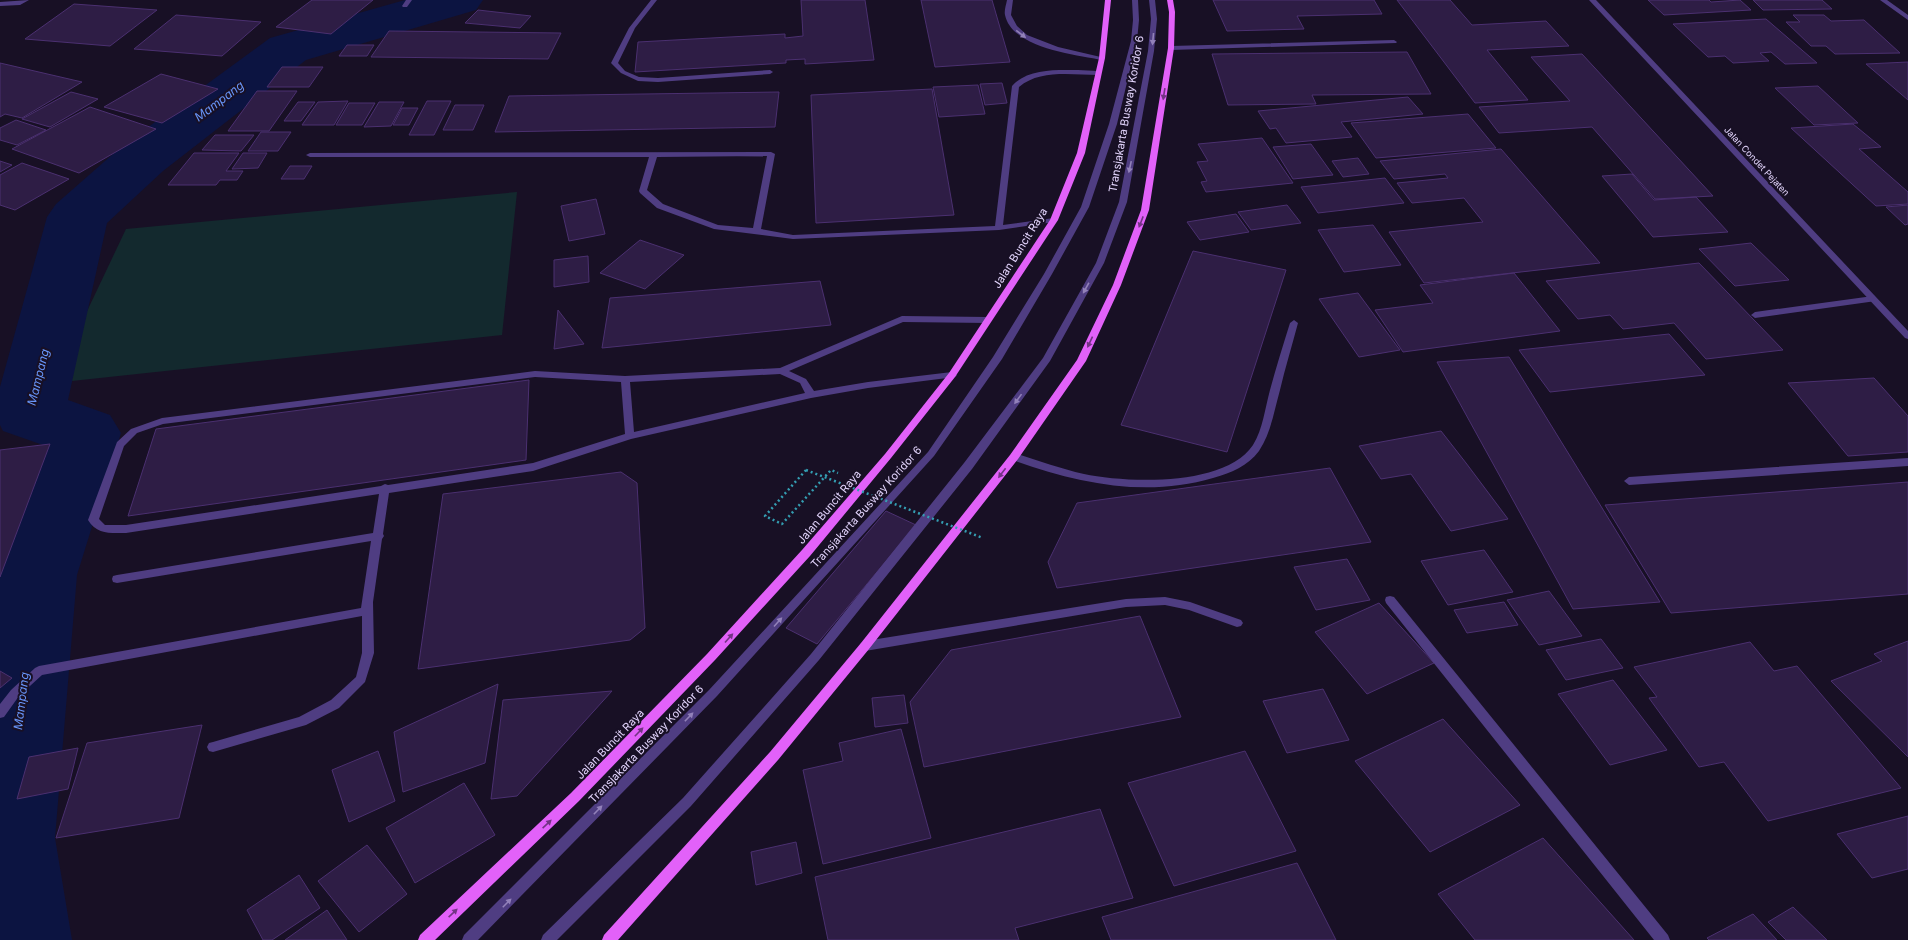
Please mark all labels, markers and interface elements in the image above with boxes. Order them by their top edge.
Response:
one-way arrow [1015,30,1026,38]
one-way arrow [1149,33,1156,45]
street label: Transjakarta Busway Koridor 6 [1105,34,1147,194]
water label: Mampang [191,78,247,124]
one-way arrow [1161,88,1167,100]
street label: Jalan Condet Pejaten [1722,124,1792,198]
one-way arrow [1127,161,1133,173]
street label: Jalan Buncit Raya [990,205,1050,291]
one-way arrow [1137,216,1143,228]
one-way arrow [1082,282,1089,294]
one-way arrow [1087,336,1093,347]
water label: Mampang [24,347,52,407]
one-way arrow [1014,393,1022,404]
street label: Transjakarta Busway Koridor 6 [808,443,925,571]
street label: Jalan Buncit Raya [794,467,864,547]
one-way arrow [998,467,1007,478]
one-way arrow [773,617,782,627]
one-way arrow [724,633,733,642]
water label: Mampang [10,671,32,731]
street label: Transjakarta Busway Koridor 6 [586,682,706,806]
street label: Jalan Buncit Raya [573,706,647,782]
one-way arrow [684,712,694,722]
one-way arrow [634,727,644,737]
one-way arrow [594,805,603,815]
one-way arrow [542,819,552,828]
one-way arrow [502,898,512,908]
one-way arrow [448,908,458,918]

